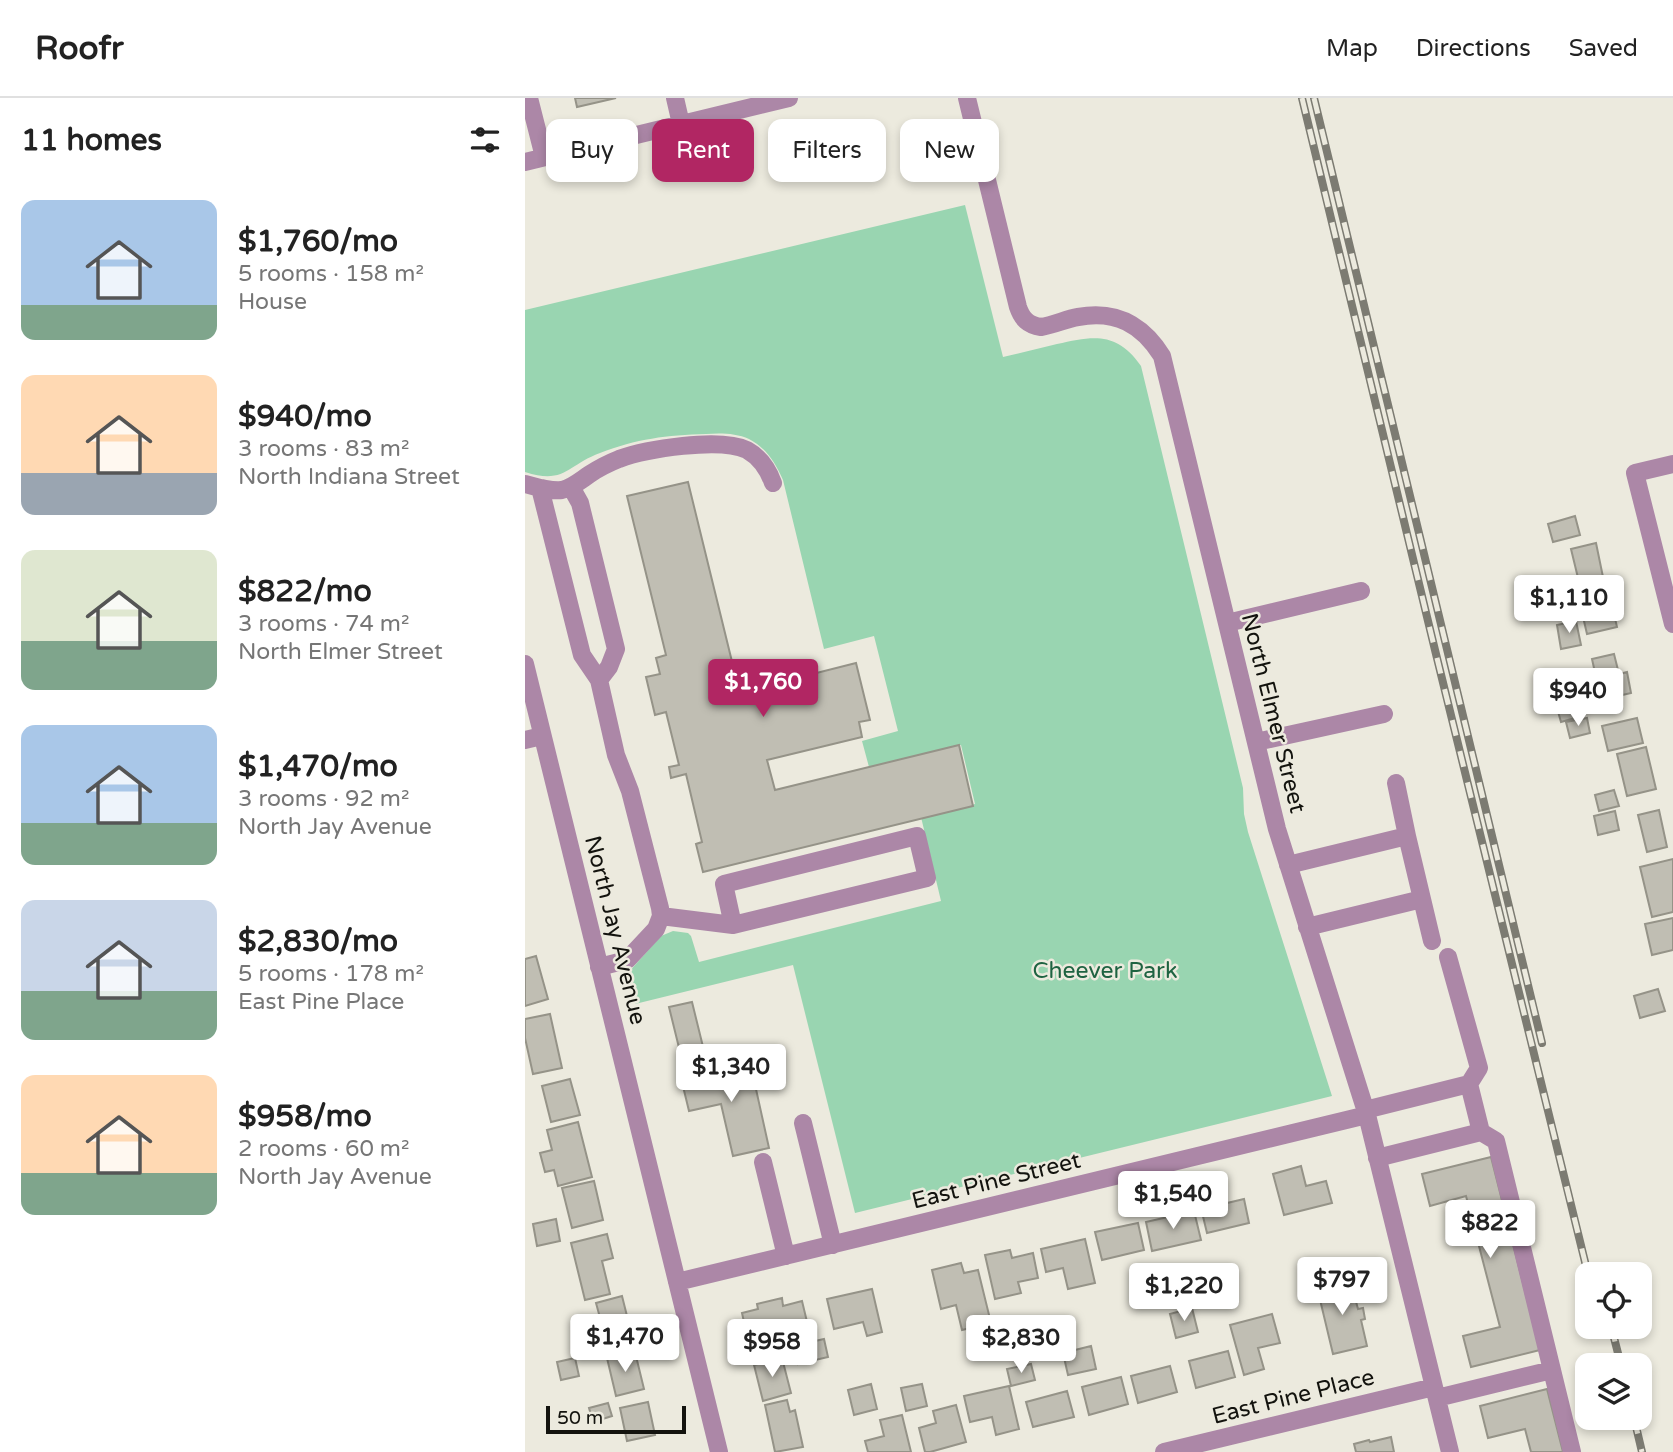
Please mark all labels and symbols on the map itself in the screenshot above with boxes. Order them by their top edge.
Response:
pin: $1,110 [1512,575,1626,635]
street label: North Elmer Street [1235,611,1311,816]
pin: $1,760 [706,660,820,719]
pin: $940 [1537,668,1619,728]
street label: North Jay Avenue [578,833,652,1028]
park label: Cheever Park [1033,957,1177,985]
pin: $1,340 [674,1044,788,1104]
street label: East Pine Street [909,1146,1084,1215]
pin: $1,540 [1116,1172,1230,1231]
pin: $822 [1449,1200,1531,1260]
pin: $797 [1301,1258,1383,1317]
pin: $1,220 [1127,1264,1241,1323]
pin: $1,470 [568,1314,682,1374]
pin: $2,830 [964,1316,1078,1375]
pin: $958 [731,1320,813,1379]
street label: East Pine Place [1209,1363,1377,1431]
scale bar [546,1403,686,1435]

